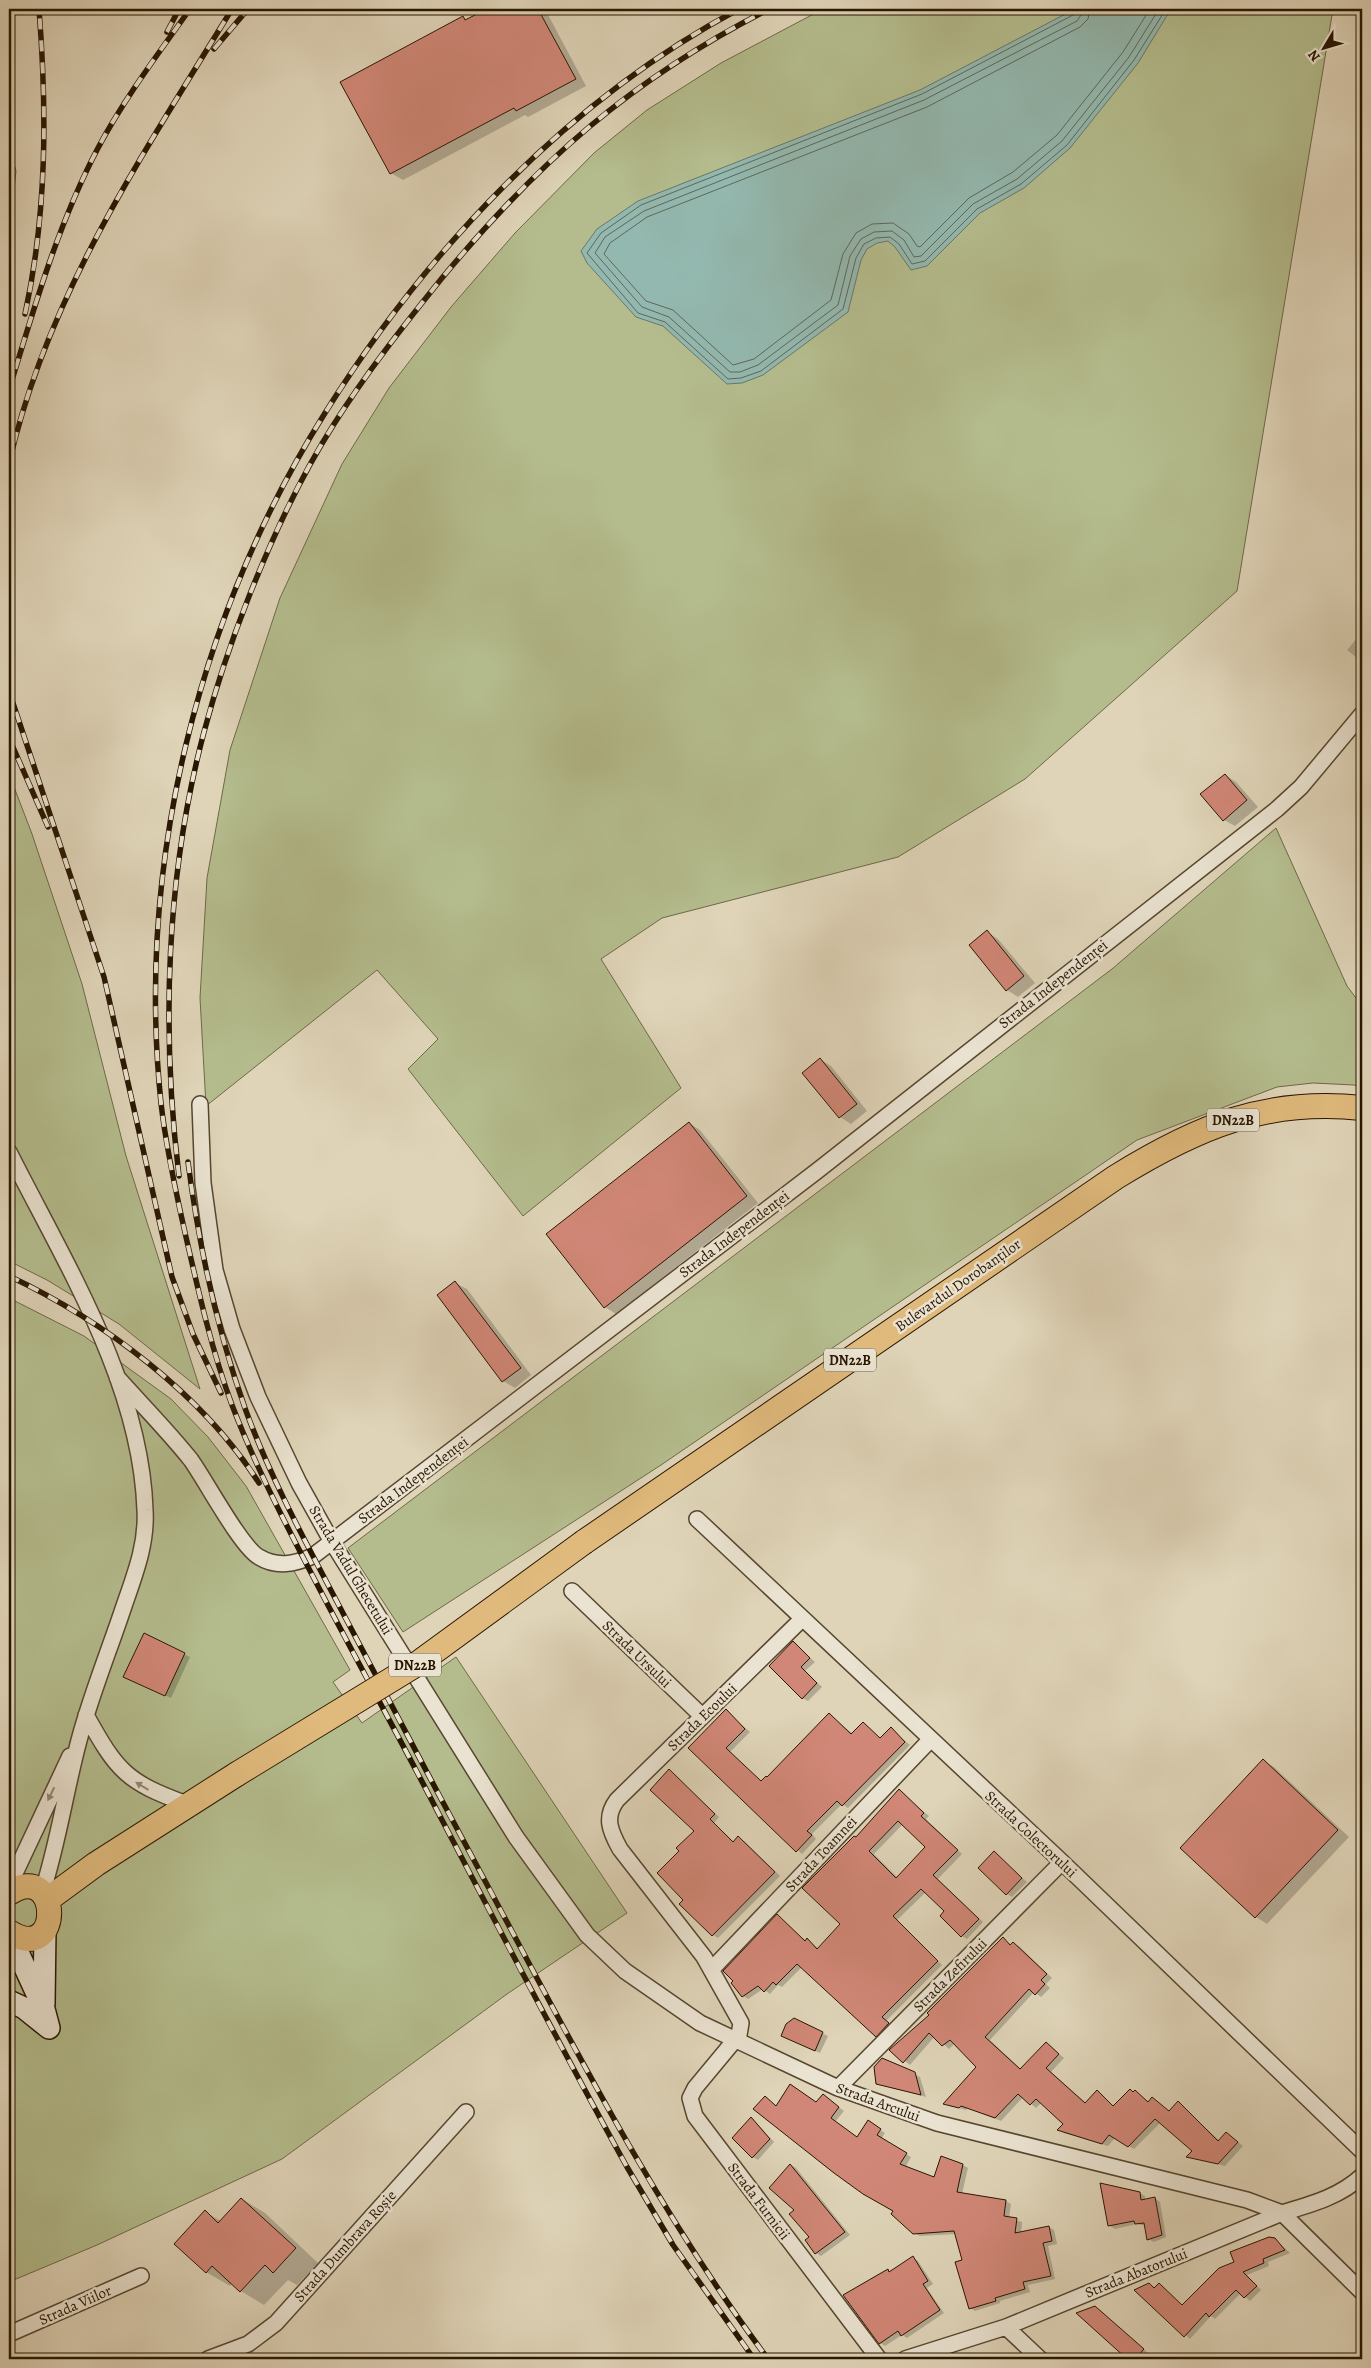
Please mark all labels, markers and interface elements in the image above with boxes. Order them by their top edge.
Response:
north arrow [1298,22,1348,72]
text: N [1304,46,1325,66]
street label: Strada Independenței [994,935,1112,1033]
road number: DN22B [1207,1108,1259,1132]
street label: Strada Independenței [675,1186,793,1282]
street label: Bulevardul Dorobanților [891,1234,1025,1336]
road number: DN22B [824,1348,876,1372]
street label: Strada Independenței [354,1432,472,1528]
street label: Strada Vadul Ghecetului [304,1502,398,1638]
street label: Strada Ursului [598,1616,676,1692]
road number: DN22B [389,1654,441,1676]
street label: Strada Ecoului [663,1679,741,1755]
one-way arrow [135,1781,148,1790]
street label: Strada Colectorului [981,1786,1081,1882]
one-way arrow [47,1787,55,1801]
street label: Strada Toamnei [781,1812,861,1896]
street label: Strada Zefirului [909,1934,991,2016]
street label: Strada Arcului [833,2078,923,2126]
street label: Strada Furnicii [723,2158,795,2244]
street label: Strada Dumbrava Roșie [289,2186,401,2306]
street label: Strada Abatorului [1082,2243,1190,2303]
street label: Strada Viilor [36,2280,115,2330]

